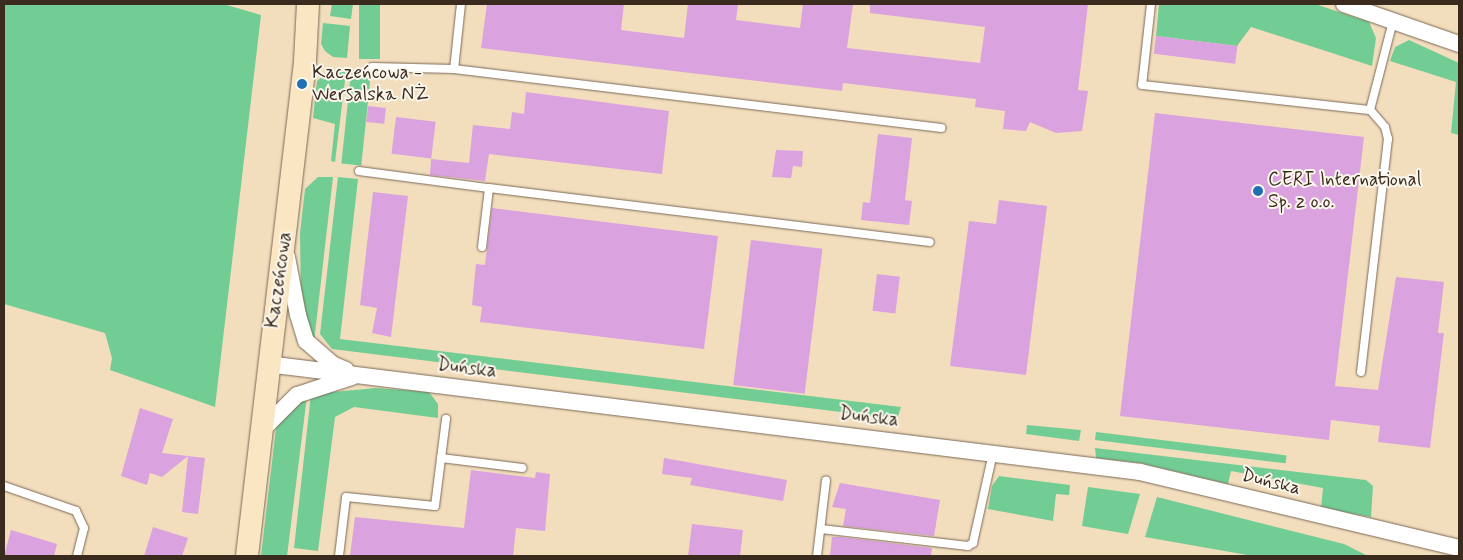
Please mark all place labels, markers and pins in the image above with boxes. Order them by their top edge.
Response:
place label: Kaczeńcowa - Wersalska NŻ [312,62,429,106]
marker: Kaczeńcowa - Wersalska NŻ [296,78,308,90]
place label: CERI International Sp. z o.o. [1268,169,1427,213]
marker: CERI International Sp. z o.o. [1252,185,1264,197]

